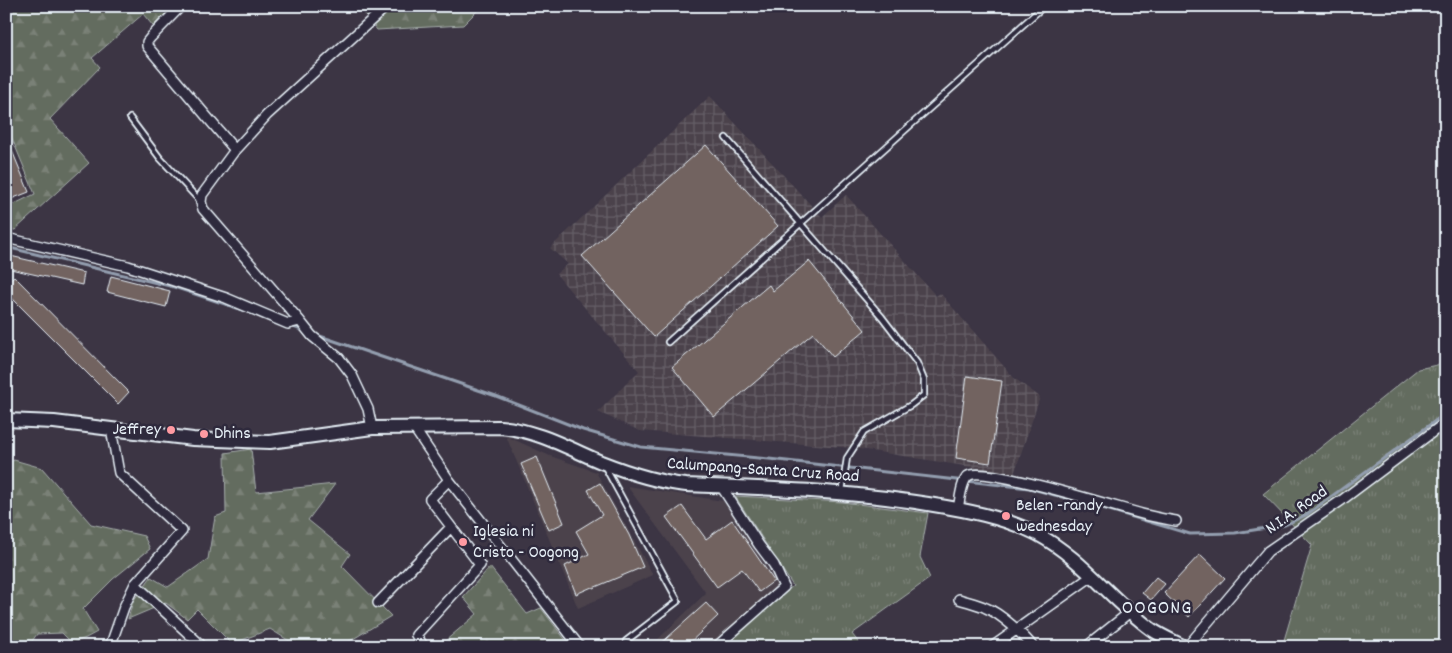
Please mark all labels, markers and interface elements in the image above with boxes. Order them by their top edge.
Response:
place label: Jeffrey [112,418,162,443]
place label: Dhins [214,422,251,447]
marker: Jeffrey [165,424,177,436]
marker: Dhins [198,428,210,440]
street label: Calumpang-Santa Cruz Road [666,452,860,490]
street label: N.I.A. Road [1261,480,1333,542]
place label: Belen -randy wednesday [1016,494,1103,540]
marker: Belen -randy wednesday [1000,510,1012,522]
place label: Iglesia ni Cristo - Oogong [473,520,579,566]
marker: Iglesia ni Cristo - Oogong [457,536,469,548]
district label: OOGONG [1122,595,1192,623]

